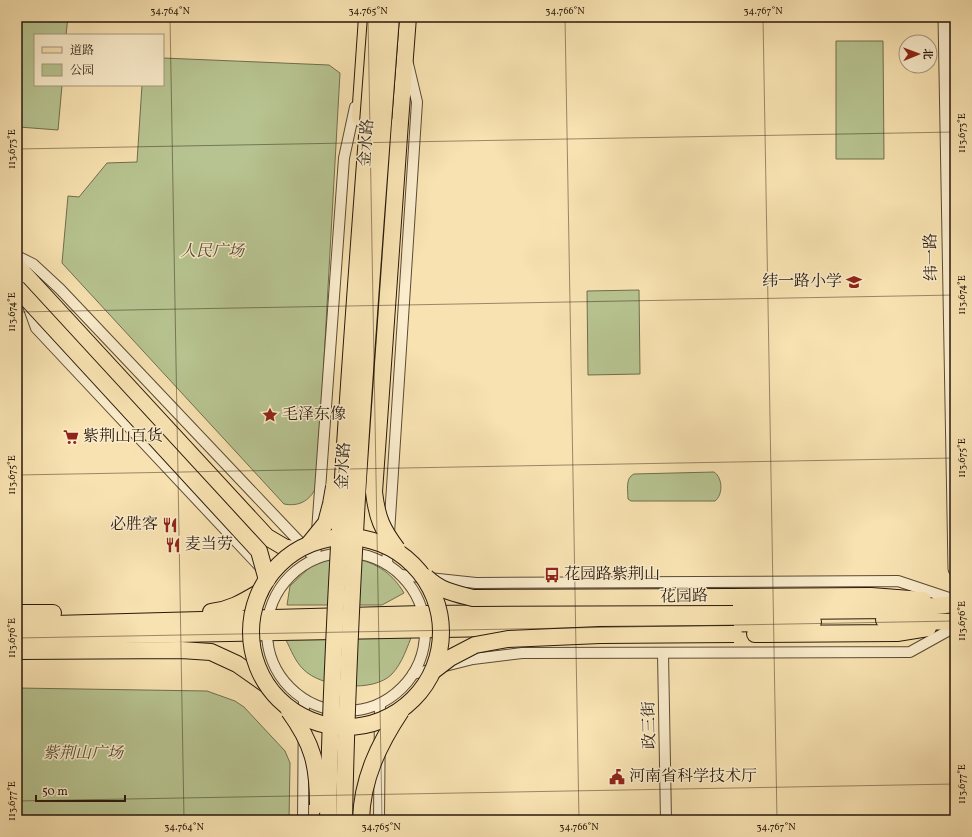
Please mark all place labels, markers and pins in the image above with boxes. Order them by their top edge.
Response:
place label: 纬一路小学 [762,271,842,293]
school or university icon: 纬一路小学 [845,273,863,291]
place label: 毛泽东像 [282,404,346,426]
place icon: 毛泽东像 [261,406,279,424]
place label: 紫荆山百货 [83,426,163,448]
supermarket icon: 紫荆山百货 [62,428,80,446]
place label: 必胜客 [110,514,158,536]
restaurant icon: 必胜客 [161,516,179,534]
place label: 麦当劳 [185,534,233,556]
restaurant icon: 麦当劳 [164,536,182,554]
place label: 花园路紫荆山 [564,564,660,586]
bus stop icon: 花园路紫荆山 [543,566,561,584]
place label: 河南省科学技术厅 [629,766,757,788]
public building icon: 河南省科学技术厅 [608,768,626,786]

